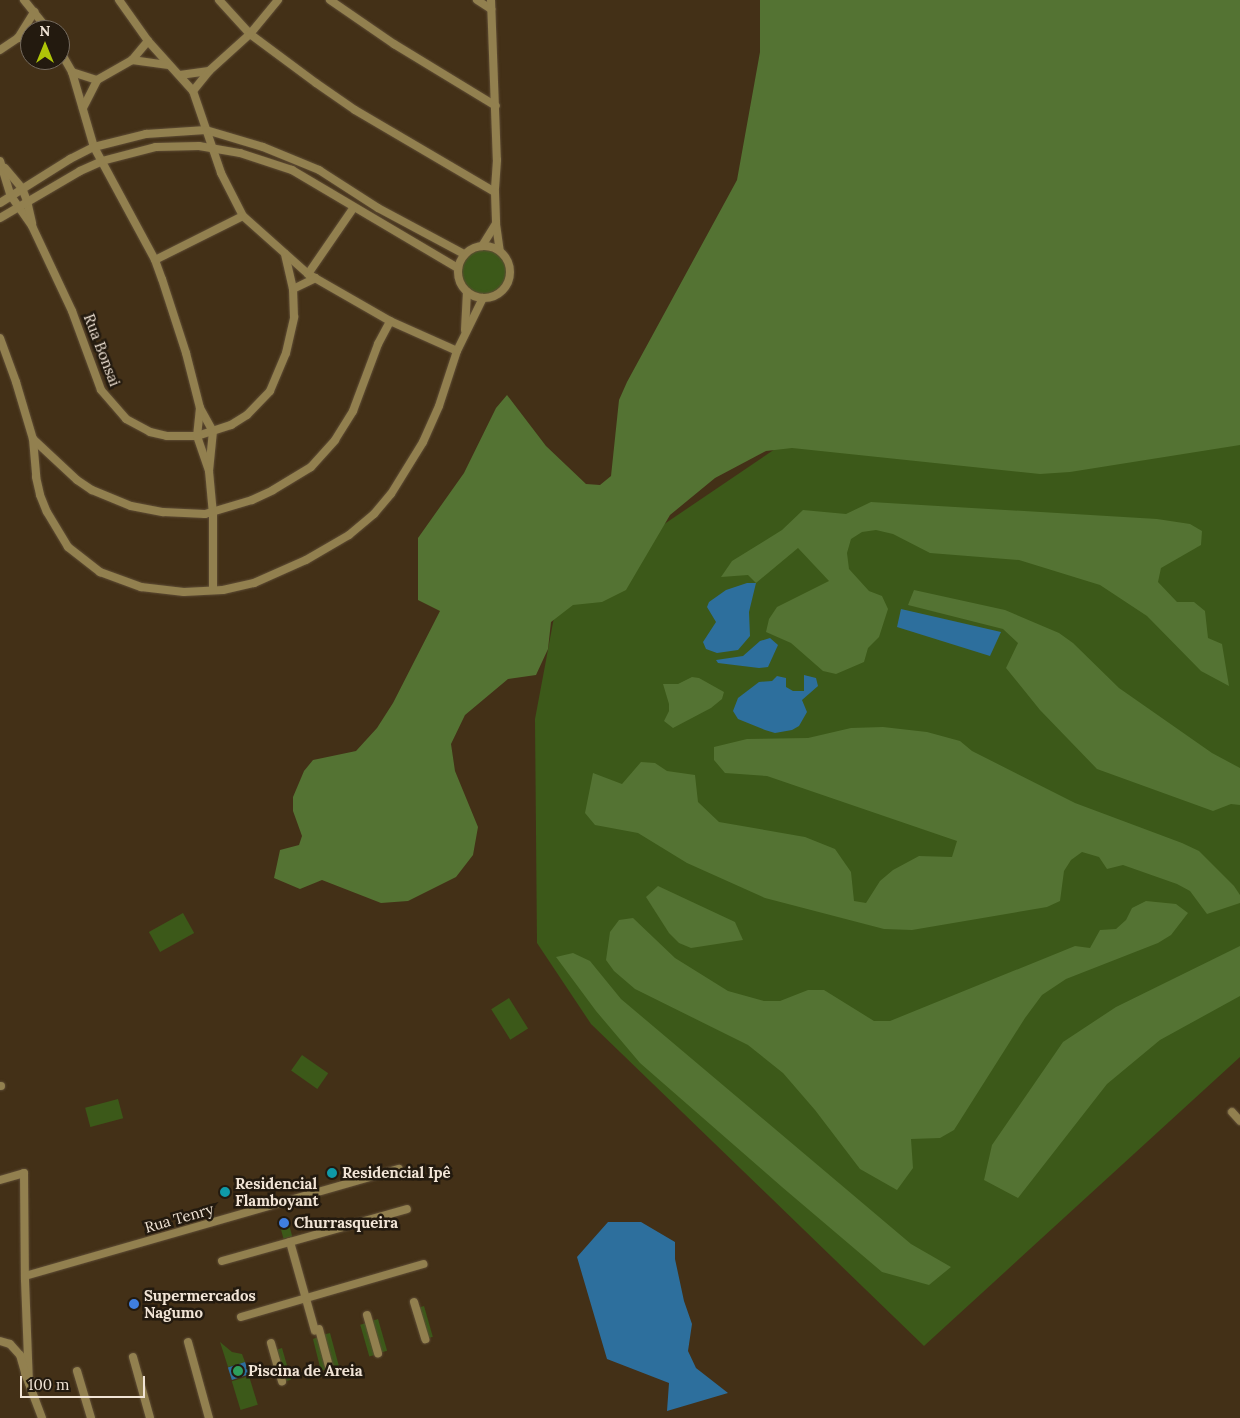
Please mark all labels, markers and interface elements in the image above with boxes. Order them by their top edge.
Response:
north arrow [20,20,70,70]
text: N [40,22,50,40]
street label: Rua Bonsai [80,311,124,389]
place label: Residencial Ipê [342,1164,451,1182]
marker: Residencial Ipê [326,1167,338,1179]
place label: Residencial Flamboyant [235,1174,319,1209]
marker: Residencial Flamboyant [219,1186,231,1198]
street label: Rua Tenry [142,1200,216,1236]
place label: Churrasqueira [294,1214,398,1232]
marker: Churrasqueira [278,1217,290,1229]
place label: Supermercados Nagumo [144,1286,256,1321]
marker: Supermercados Nagumo [128,1298,140,1310]
place label: Piscina de Areia [248,1362,363,1380]
marker: Piscina de Areia [232,1365,244,1377]
scale bar [22,1366,148,1398]
text: 100 m [28,1375,69,1394]

